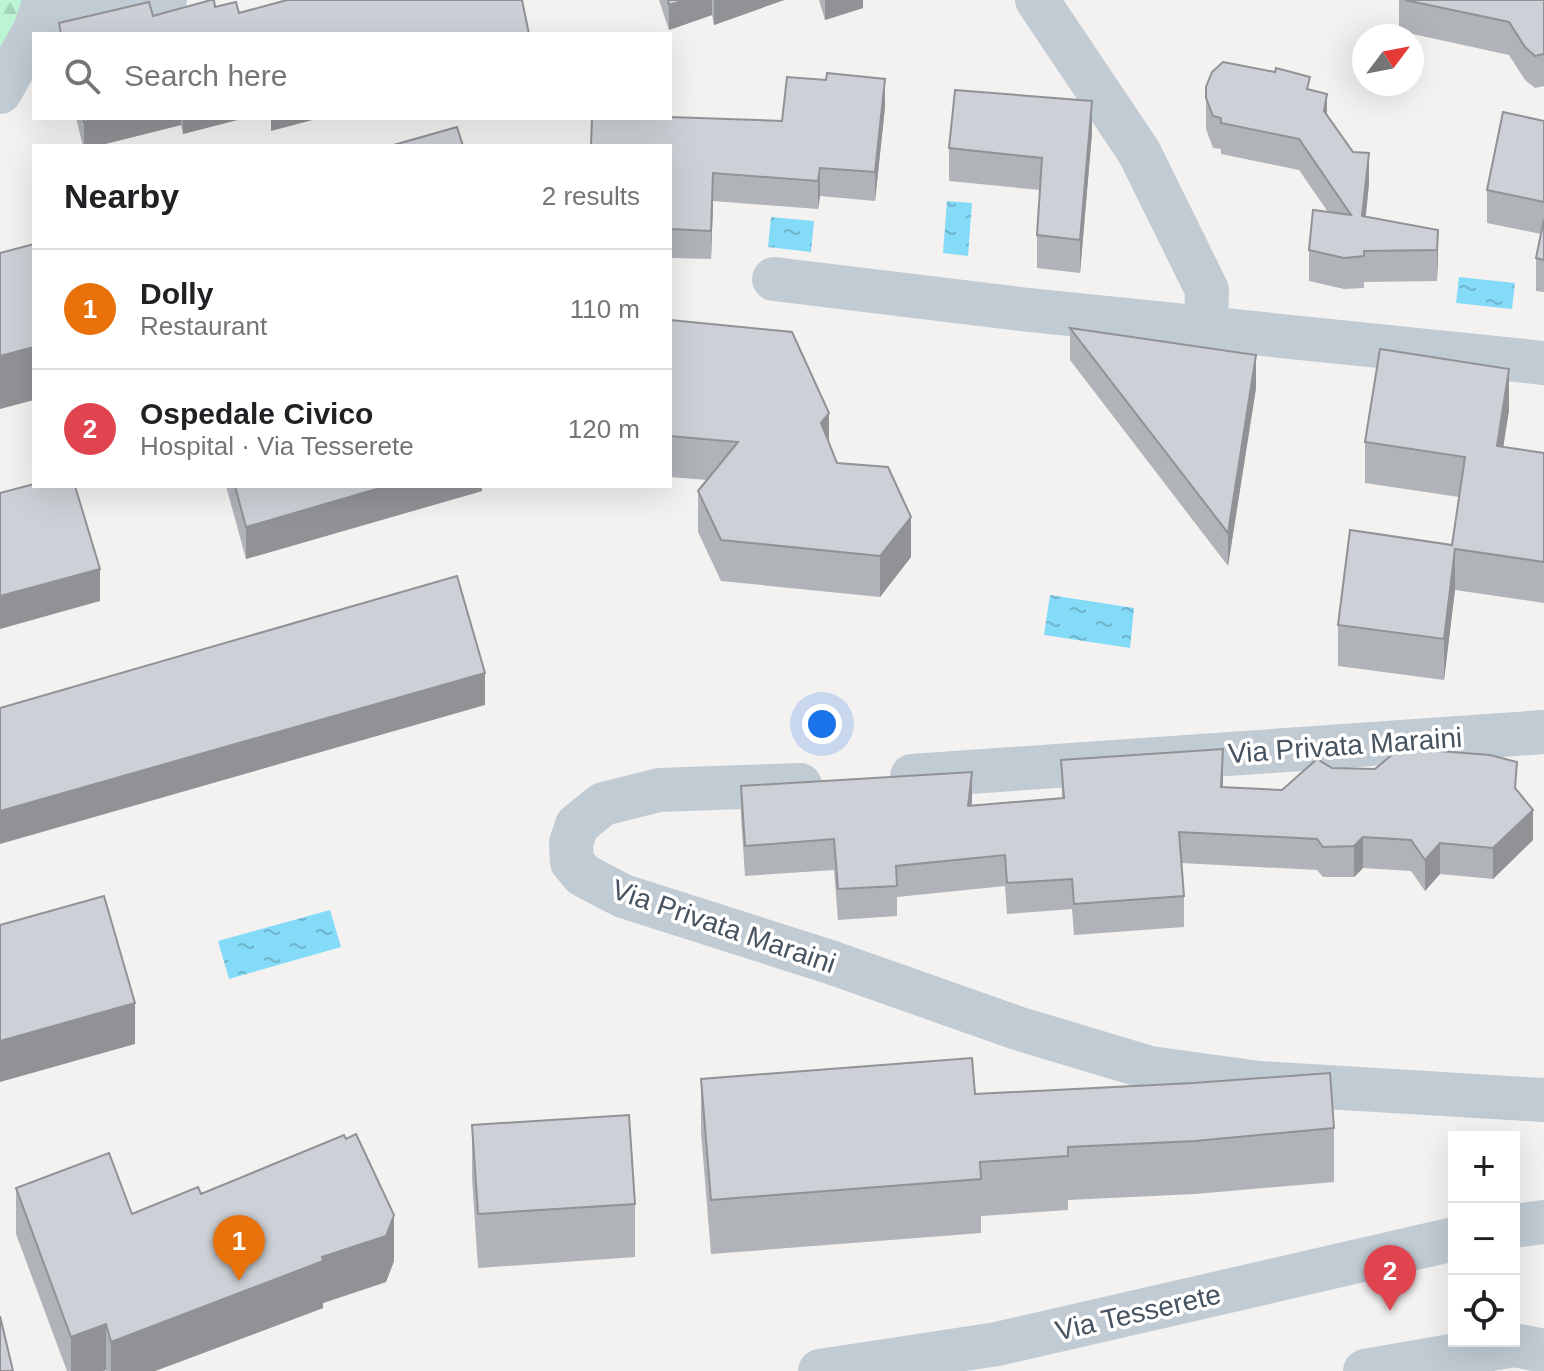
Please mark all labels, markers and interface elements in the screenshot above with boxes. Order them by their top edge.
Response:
north arrow [1352,24,1424,96]
search box [32,32,672,120]
icon: search [60,54,104,98]
text: Search here [124,59,287,92]
text: Nearby [64,177,179,215]
text: 2 results [542,181,640,211]
text: Dolly [140,277,213,310]
text: 1 [83,294,97,324]
text: 110 m [570,294,640,324]
text: Restaurant [140,311,267,341]
text: Ospedale Civico [140,397,373,430]
text: 2 [83,414,97,444]
text: 120 m [568,414,640,444]
text: Hospital · Via Tesserete [140,431,414,461]
your location [802,704,842,744]
street label: Via Privata Maraini [1227,722,1463,769]
street label: Via Privata Maraini [608,874,840,979]
map controls [1448,1131,1520,1347]
button: + [1448,1131,1520,1203]
button: − [1448,1203,1520,1275]
pin: 1 [213,1215,265,1281]
pin: 2 [1364,1245,1416,1311]
button: locate [1448,1275,1520,1347]
street label: Via Tesserete [1052,1278,1224,1347]

